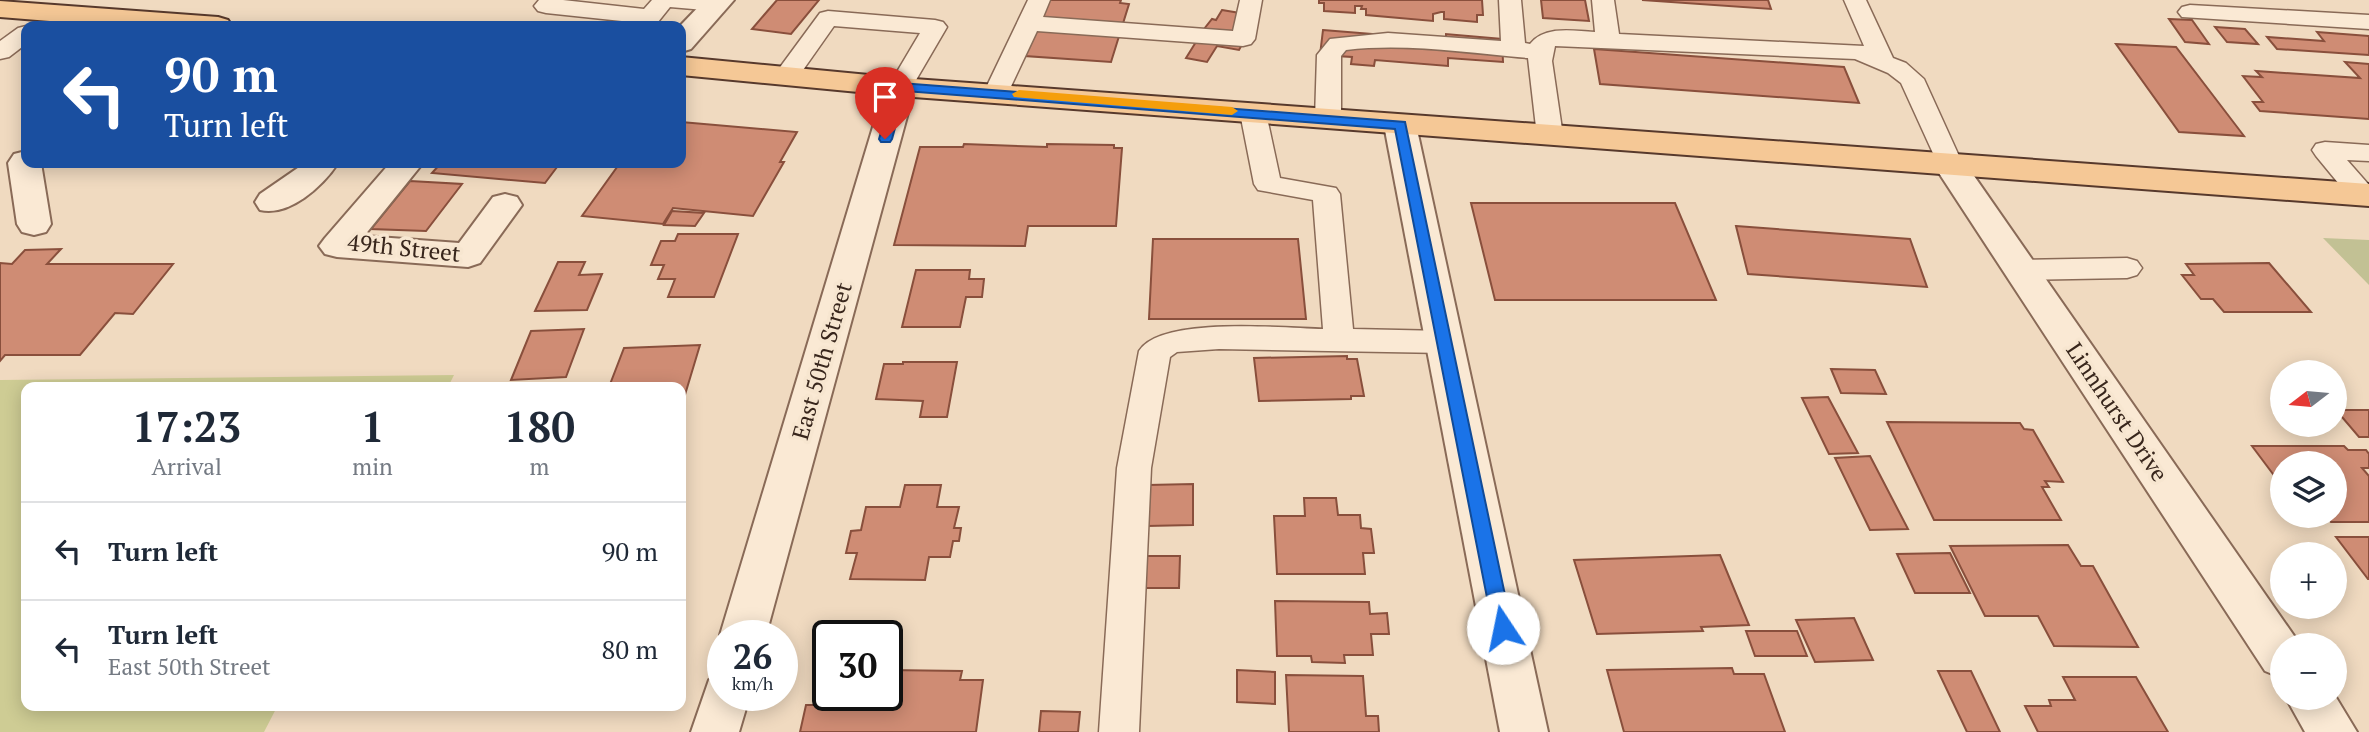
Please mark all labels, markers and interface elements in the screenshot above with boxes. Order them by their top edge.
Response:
text: 90 m [164,41,278,106]
icon: left [49,49,140,140]
pin [855,67,915,139]
icon: arrive [866,78,904,116]
text: Turn left [164,104,288,146]
street label: 49th Street [346,226,463,269]
street label: East 50th Street [784,278,859,443]
street label: Linnhurst Drive [2059,336,2175,487]
north arrow [2270,360,2347,438]
map controls [2270,360,2347,710]
text: 17:23 [132,398,241,454]
text: 1 [361,398,384,454]
text: 180 [504,398,575,454]
text: Arrival [151,451,222,482]
text: min [352,451,393,482]
text: m [529,451,549,482]
button: layers [2270,451,2347,528]
icon: left [49,532,87,570]
text: Turn left [108,534,218,568]
text: 90 m [602,534,658,568]
button: + [2270,542,2347,619]
position arrow [1466,591,1540,665]
text: Turn left [108,617,218,651]
speed limit sign: 30 [812,620,903,711]
icon: left [49,630,87,668]
text: 80 m [602,632,658,666]
text: 26 [733,633,772,679]
button: − [2270,633,2347,710]
text: East 50th Street [108,651,271,682]
text: km/h [732,671,773,695]

